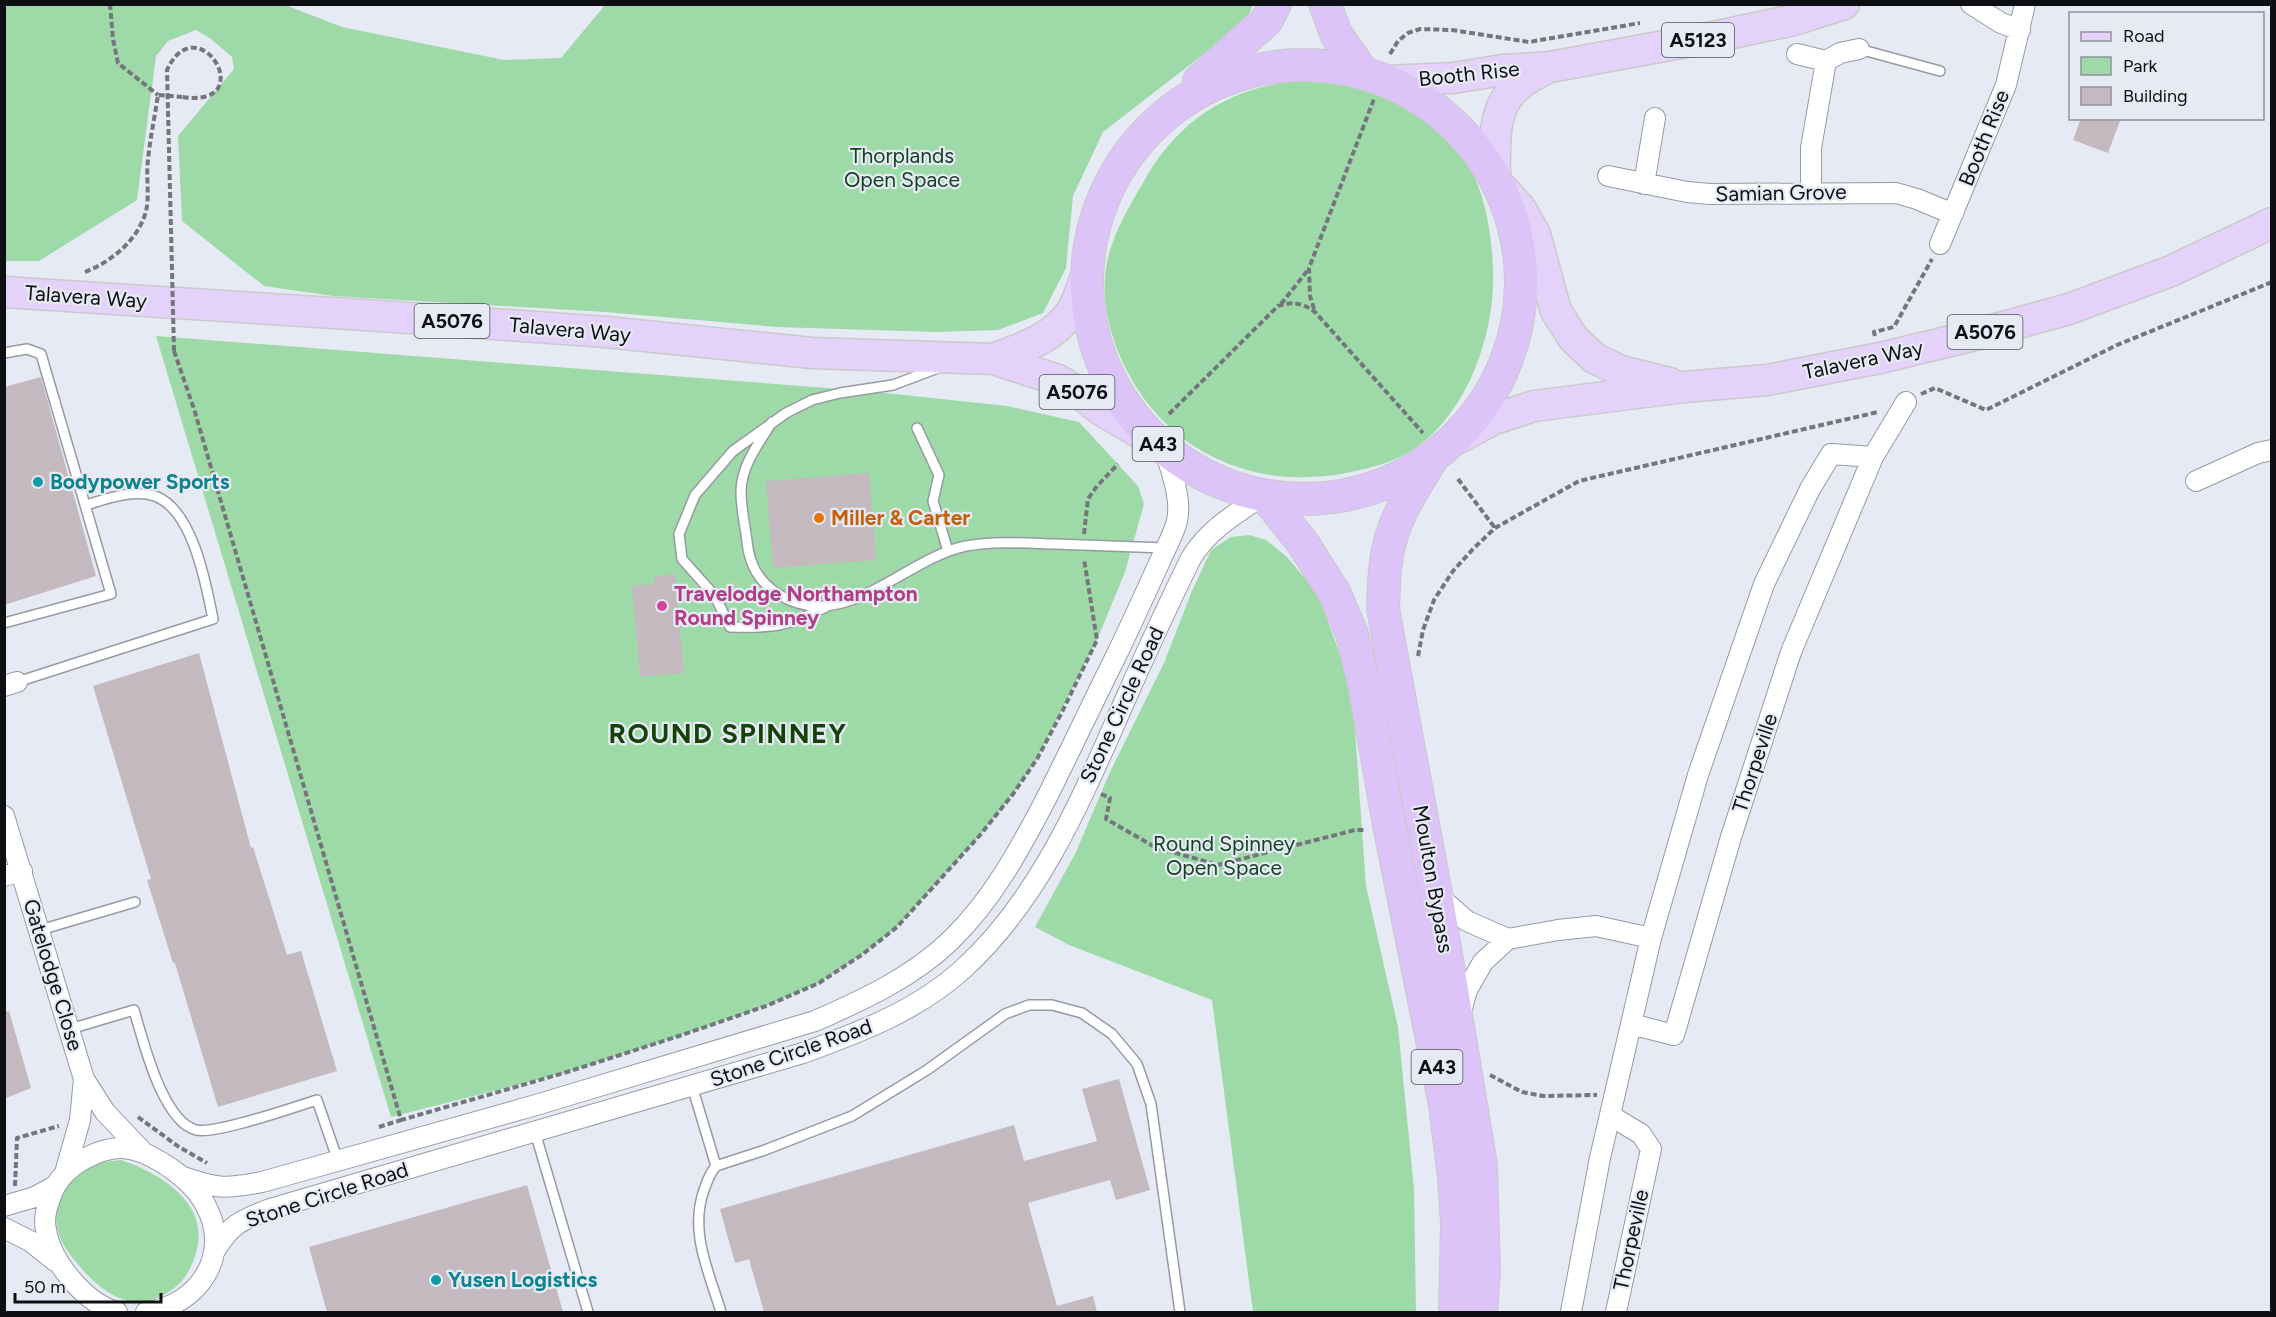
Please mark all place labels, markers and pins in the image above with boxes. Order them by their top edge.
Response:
place label: Bodypower Sports [50,469,230,494]
marker: Bodypower Sports [31,475,45,489]
place label: Miller & Carter [831,505,970,530]
marker: Miller & Carter [812,511,826,525]
place label: Travelodge Northampton Round Spinney [674,581,918,630]
marker: Travelodge Northampton Round Spinney [655,599,669,613]
place label: Yusen Logistics [448,1267,598,1292]
marker: Yusen Logistics [429,1273,443,1287]

